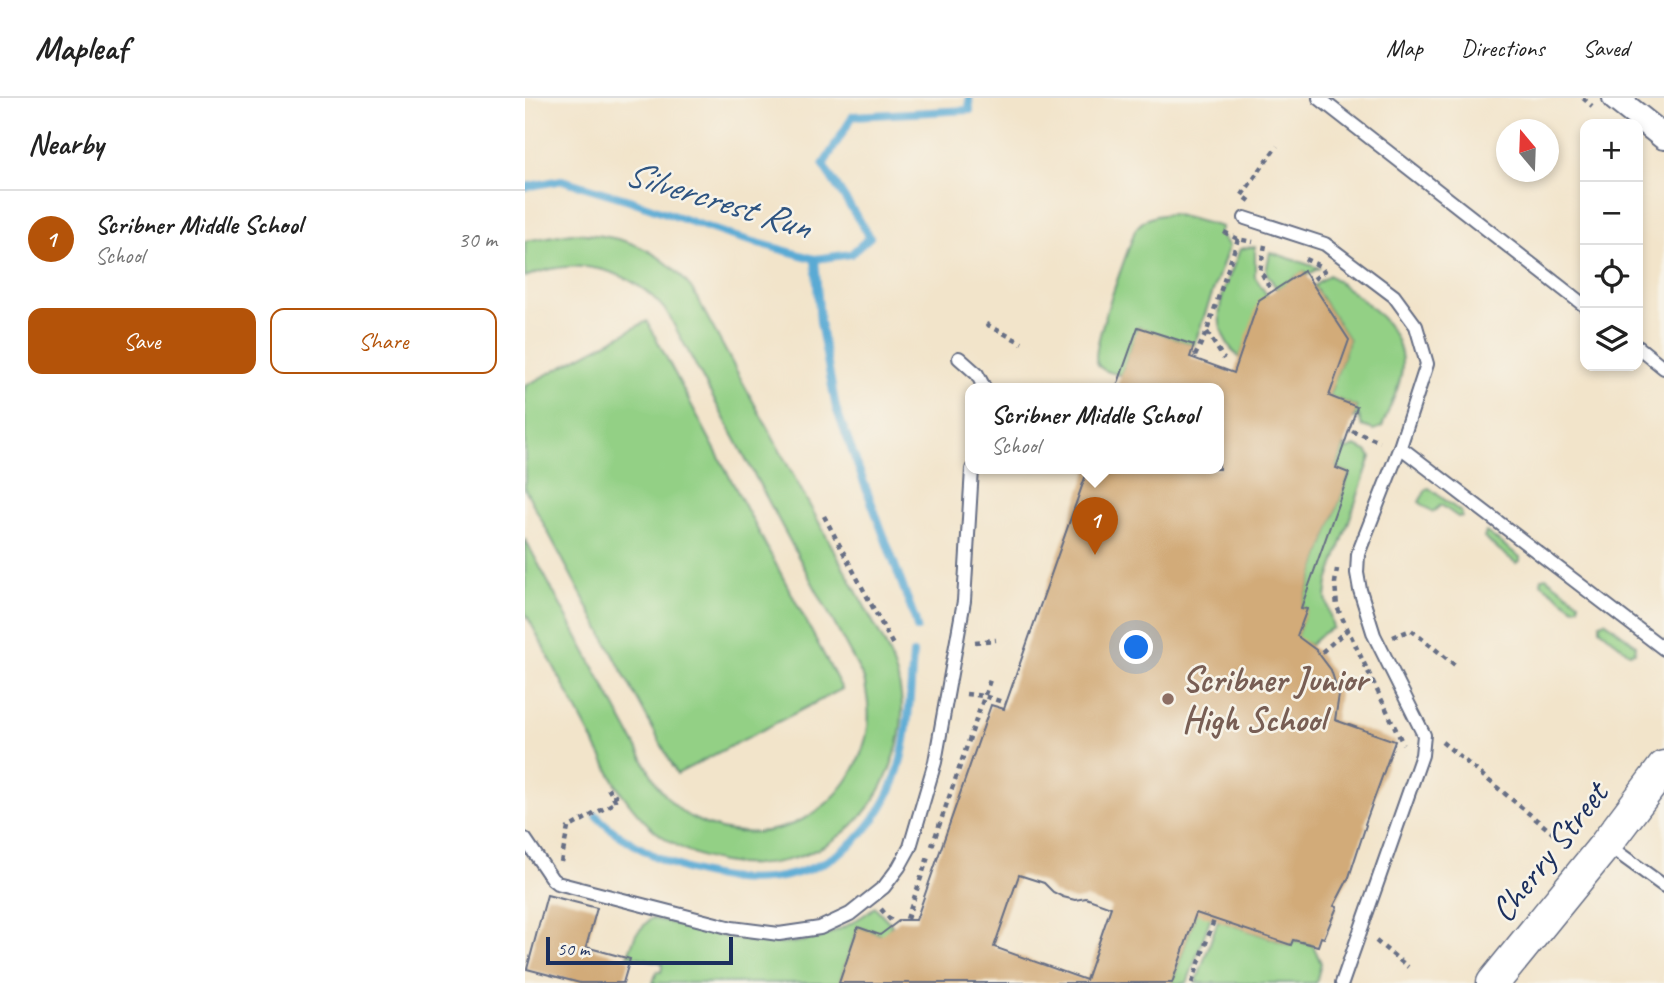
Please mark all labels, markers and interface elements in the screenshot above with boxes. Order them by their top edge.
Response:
text: Mapleaf [35,27,127,69]
text: Map [1386,33,1423,63]
text: Directions [1461,33,1544,63]
text: Saved [1582,33,1629,63]
north arrow [1496,119,1559,182]
map controls [1580,119,1643,371]
button: + [1580,119,1643,182]
text: Nearby [28,125,104,163]
water label: Silvercrest Run [620,149,819,250]
button: − [1580,182,1643,245]
text: Scribner Middle School [95,208,302,241]
text: 1 [46,225,56,254]
text: 30 m [458,225,497,254]
text: School [95,241,144,270]
button: locate [1580,245,1643,308]
button: Save [28,308,256,374]
button: Share [270,308,497,374]
button: layers [1580,308,1643,371]
popup [965,383,1224,474]
text: Scribner Middle School [991,398,1198,431]
text: School [991,431,1040,460]
pin: 1 [1072,497,1118,555]
your location [1119,630,1153,664]
place label: Scribner Junior High School [1182,657,1371,742]
marker: Scribner Junior High School [1160,691,1176,707]
street label: Cherry Street [1480,770,1620,931]
scale bar [546,934,733,966]
text: 50 m [557,937,589,961]

